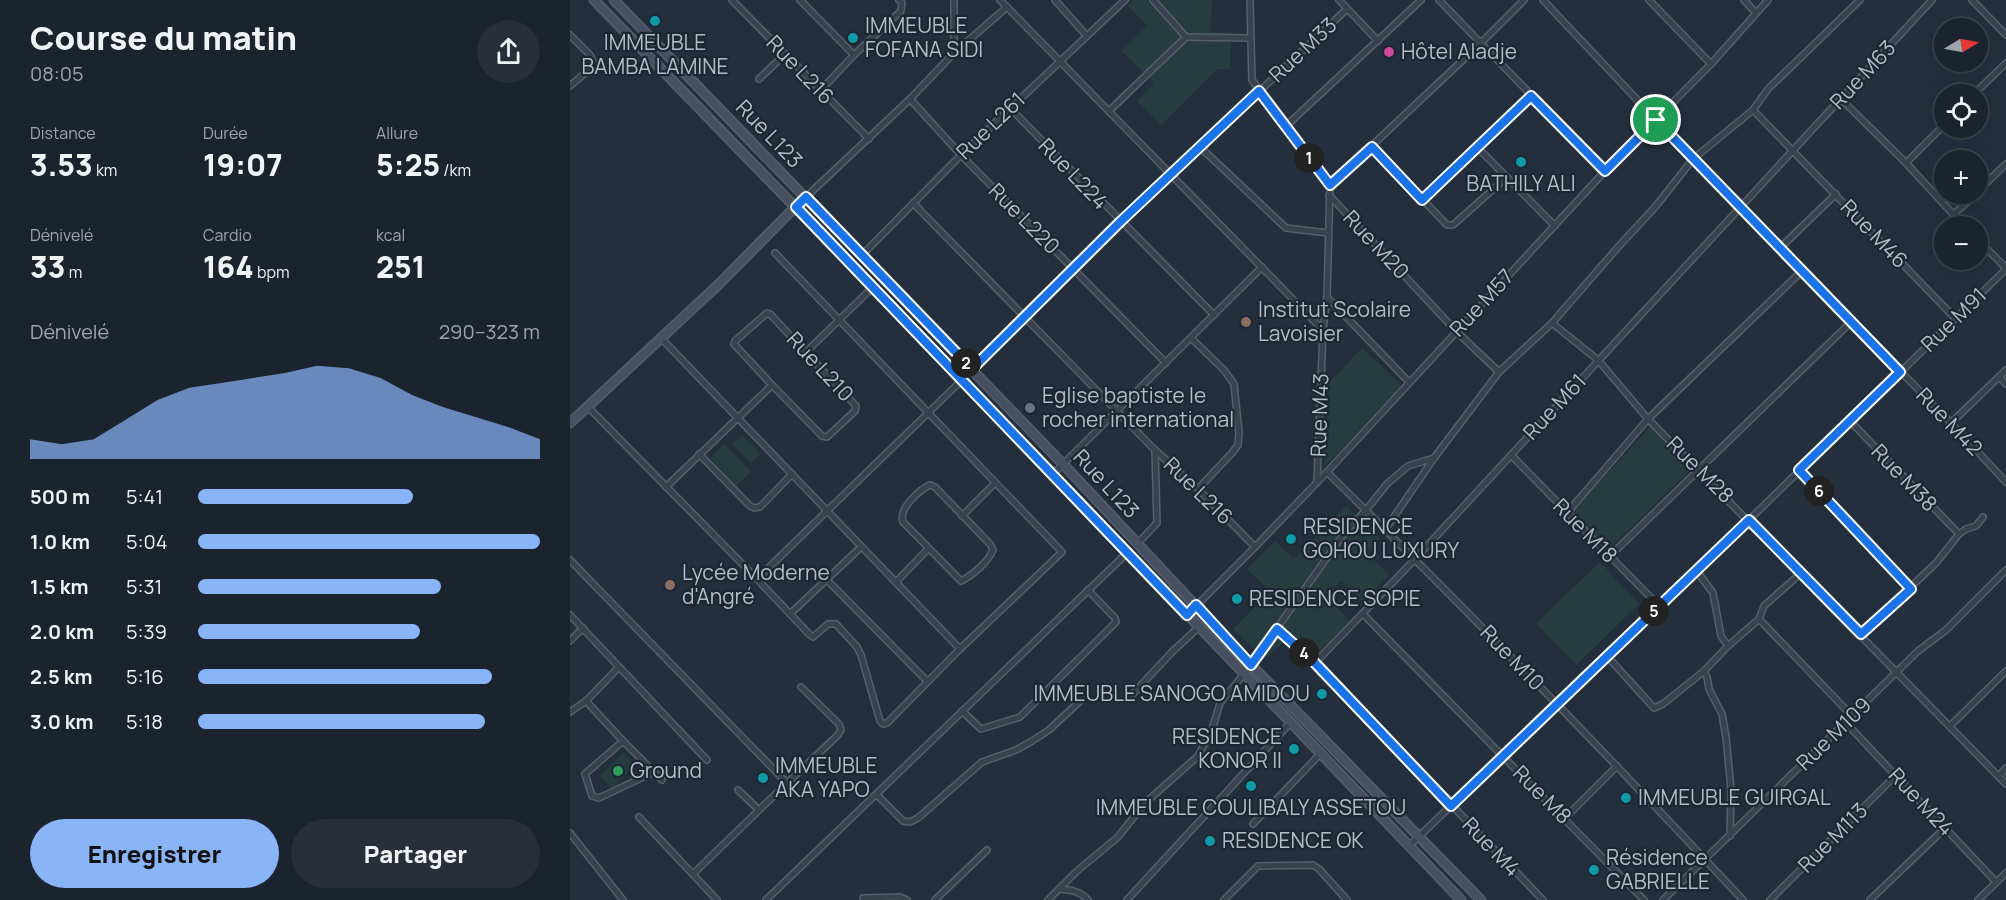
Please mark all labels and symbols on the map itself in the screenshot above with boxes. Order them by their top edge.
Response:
place label: IMMEUBLE FOFANA SIDI [865,11,983,63]
street label: Rue M33 [1262,11,1342,88]
marker: IMMEUBLE BAMBA LAMINE [648,14,662,28]
north arrow [1934,18,1988,72]
place label: IMMEUBLE BAMBA LAMINE [581,28,729,80]
street label: Rue L216 [761,29,841,110]
marker: IMMEUBLE FOFANA SIDI [846,31,860,45]
street label: Rue M63 [1823,34,1901,115]
place label: Hôtel Aladje [1401,37,1517,65]
marker: Hôtel Aladje [1382,45,1396,59]
street label: Rue L261 [950,85,1031,165]
street label: Rue L123 [730,93,809,173]
pin [1630,94,1681,145]
street label: Rue L224 [1033,132,1115,215]
pin: 1 [1294,143,1324,173]
marker: BATHILY ALI [1514,155,1528,169]
place label: BATHILY ALI [1466,169,1576,197]
street label: Rue L220 [983,177,1066,260]
street label: Rue M46 [1835,193,1914,274]
street label: Rue M20 [1338,204,1416,285]
street label: Rue M57 [1443,263,1520,342]
street label: Rue M91 [1914,281,1992,358]
place label: Institut Scolaire Lavoisier [1258,295,1411,347]
marker: Institut Scolaire Lavoisier [1239,315,1253,329]
street label: Rue L210 [781,325,860,407]
pin: 2 [951,348,981,378]
street label: Rue M61 [1516,367,1592,445]
street label: Rue M43 [1304,373,1334,457]
place label: Eglise baptiste le rocher international [1042,381,1234,433]
street label: Rue M42 [1910,381,1989,461]
marker: Eglise baptiste le rocher international [1023,401,1037,415]
street label: Rue M28 [1661,430,1740,509]
street label: Rue M38 [1866,437,1944,517]
street label: Rue L123 [1068,443,1146,524]
street label: Rue L216 [1158,450,1239,530]
pin: 6 [1804,476,1834,506]
street label: Rue M18 [1547,492,1624,569]
place label: RESIDENCE GOHOU LUXURY [1303,512,1459,564]
marker: RESIDENCE GOHOU LUXURY [1284,532,1298,546]
place label: Lycée Moderne d'Angré [682,558,830,610]
marker: Lycée Moderne d'Angré [663,578,677,592]
place label: RESIDENCE SOPIE [1249,584,1421,612]
marker: RESIDENCE SOPIE [1230,592,1244,606]
pin: 5 [1639,596,1669,626]
street label: Rue M10 [1475,619,1551,696]
pin: 4 [1289,638,1319,668]
place label: IMMEUBLE SANOGO AMIDOU [1033,679,1310,707]
marker: IMMEUBLE SANOGO AMIDOU [1315,687,1329,701]
street label: Rue M109 [1790,691,1877,776]
place label: RESIDENCE KONOR II [1172,722,1282,774]
marker: RESIDENCE KONOR II [1287,742,1301,756]
place label: IMMEUBLE AKA YAPO [775,751,877,803]
place label: Ground [630,756,702,784]
street label: Rue M8 [1507,759,1578,830]
street label: Rue M24 [1883,761,1961,842]
marker: Ground [611,764,625,778]
marker: IMMEUBLE AKA YAPO [756,771,770,785]
marker: IMMEUBLE COULIBALY ASSETOU [1244,779,1258,793]
place label: IMMEUBLE GUIRGAL [1638,783,1831,811]
marker: IMMEUBLE GUIRGAL [1619,791,1633,805]
place label: IMMEUBLE COULIBALY ASSETOU [1096,793,1406,821]
street label: Rue M113 [1791,796,1873,878]
street label: Rue M4 [1457,811,1527,882]
place label: RESIDENCE OK [1222,826,1364,854]
marker: RESIDENCE OK [1203,834,1217,848]
place label: Résidence GABRIELLE [1606,843,1710,895]
marker: Résidence GABRIELLE [1587,863,1601,877]

